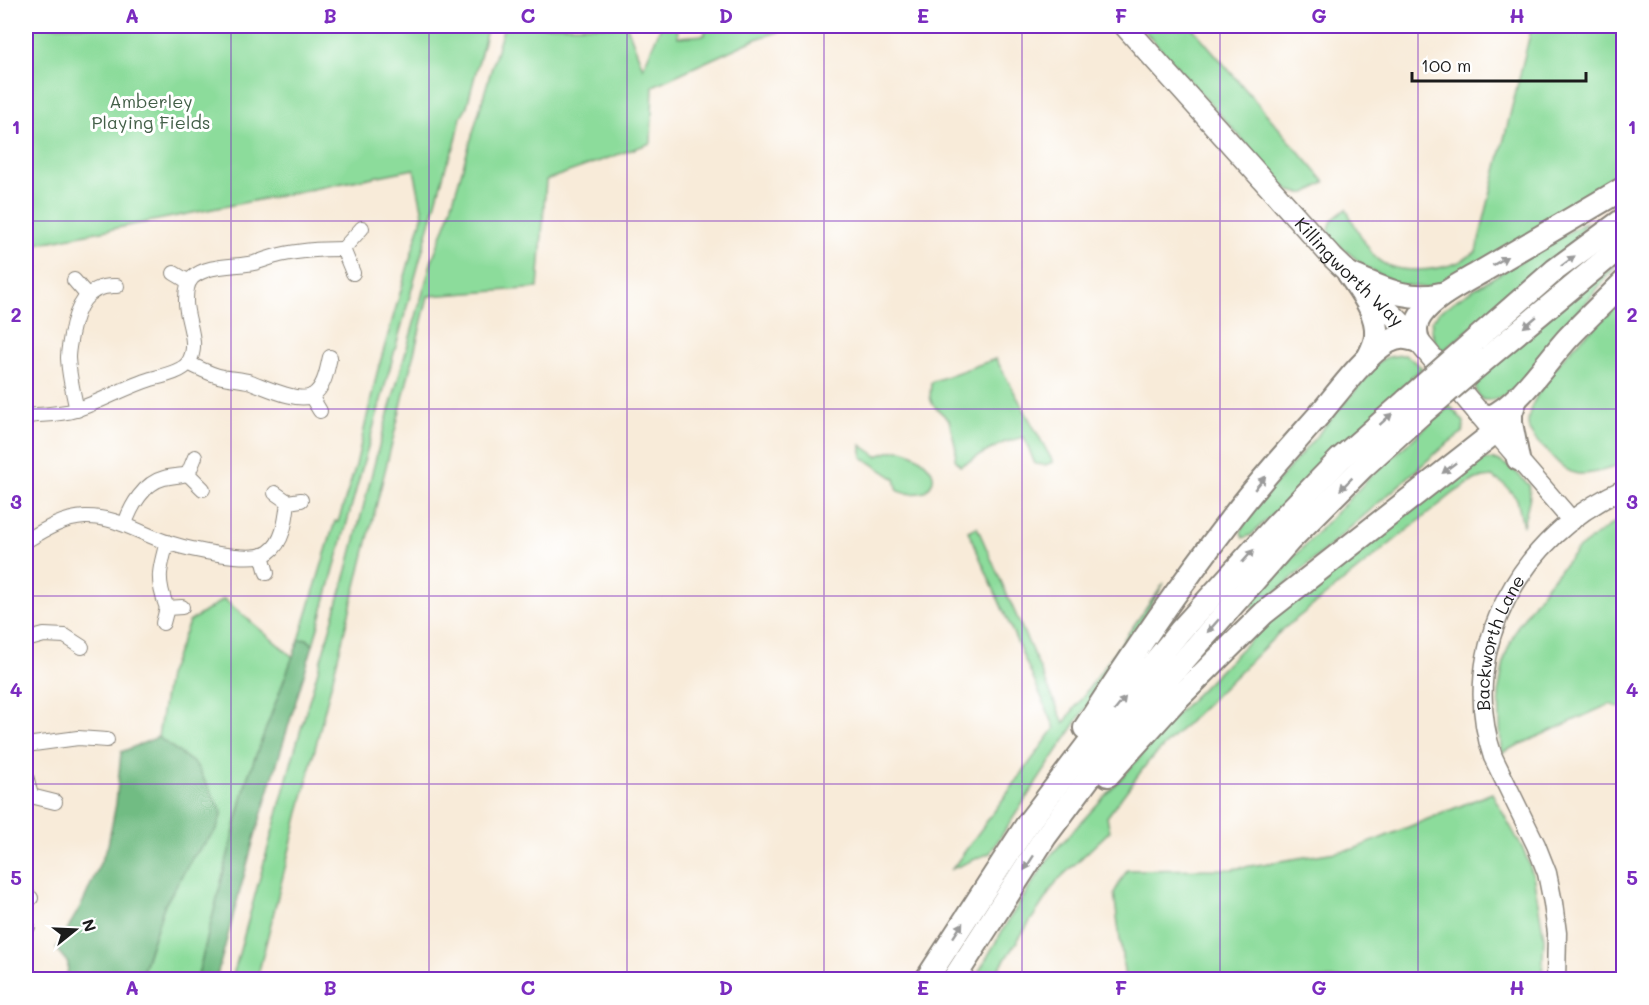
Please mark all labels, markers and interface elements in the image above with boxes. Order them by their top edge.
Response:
text: A [125,2,139,28]
text: B [323,2,337,28]
text: C [521,2,536,28]
text: D [719,2,733,28]
text: E [917,2,929,28]
text: F [1115,2,1128,28]
text: G [1311,2,1327,28]
text: H [1509,2,1525,28]
scale bar [1412,45,1586,83]
text: 100 m [1421,53,1471,77]
park label: Amberley Playing Fields [91,89,211,134]
text: 1 [12,113,20,139]
text: 1 [1628,113,1636,139]
street label: Killingworth Way [1290,212,1410,331]
one-way arrow [1492,255,1508,266]
one-way arrow [1559,255,1575,267]
text: 2 [10,301,22,327]
text: 2 [1626,301,1638,327]
one-way arrow [1523,315,1538,328]
one-way arrow [1378,413,1393,426]
one-way arrow [1441,461,1456,473]
one-way arrow [1253,476,1266,491]
one-way arrow [1339,476,1353,491]
text: 3 [10,488,22,514]
text: 3 [1626,488,1638,514]
one-way arrow [1241,549,1254,564]
street label: Backworth Lane [1471,570,1530,712]
one-way arrow [1207,618,1220,633]
text: 4 [10,676,23,702]
text: 4 [1626,676,1639,702]
one-way arrow [1114,696,1127,712]
one-way arrow [1023,854,1034,871]
text: 5 [10,864,22,890]
text: 5 [1626,864,1638,890]
north arrow [45,900,105,960]
text: N [78,916,102,934]
one-way arrow [952,923,964,939]
text: A [125,974,139,1000]
text: B [323,974,337,1000]
text: C [521,974,536,1000]
text: D [719,974,733,1000]
text: E [917,974,929,1000]
text: F [1115,974,1128,1000]
text: G [1311,974,1327,1000]
text: H [1509,974,1525,1000]

